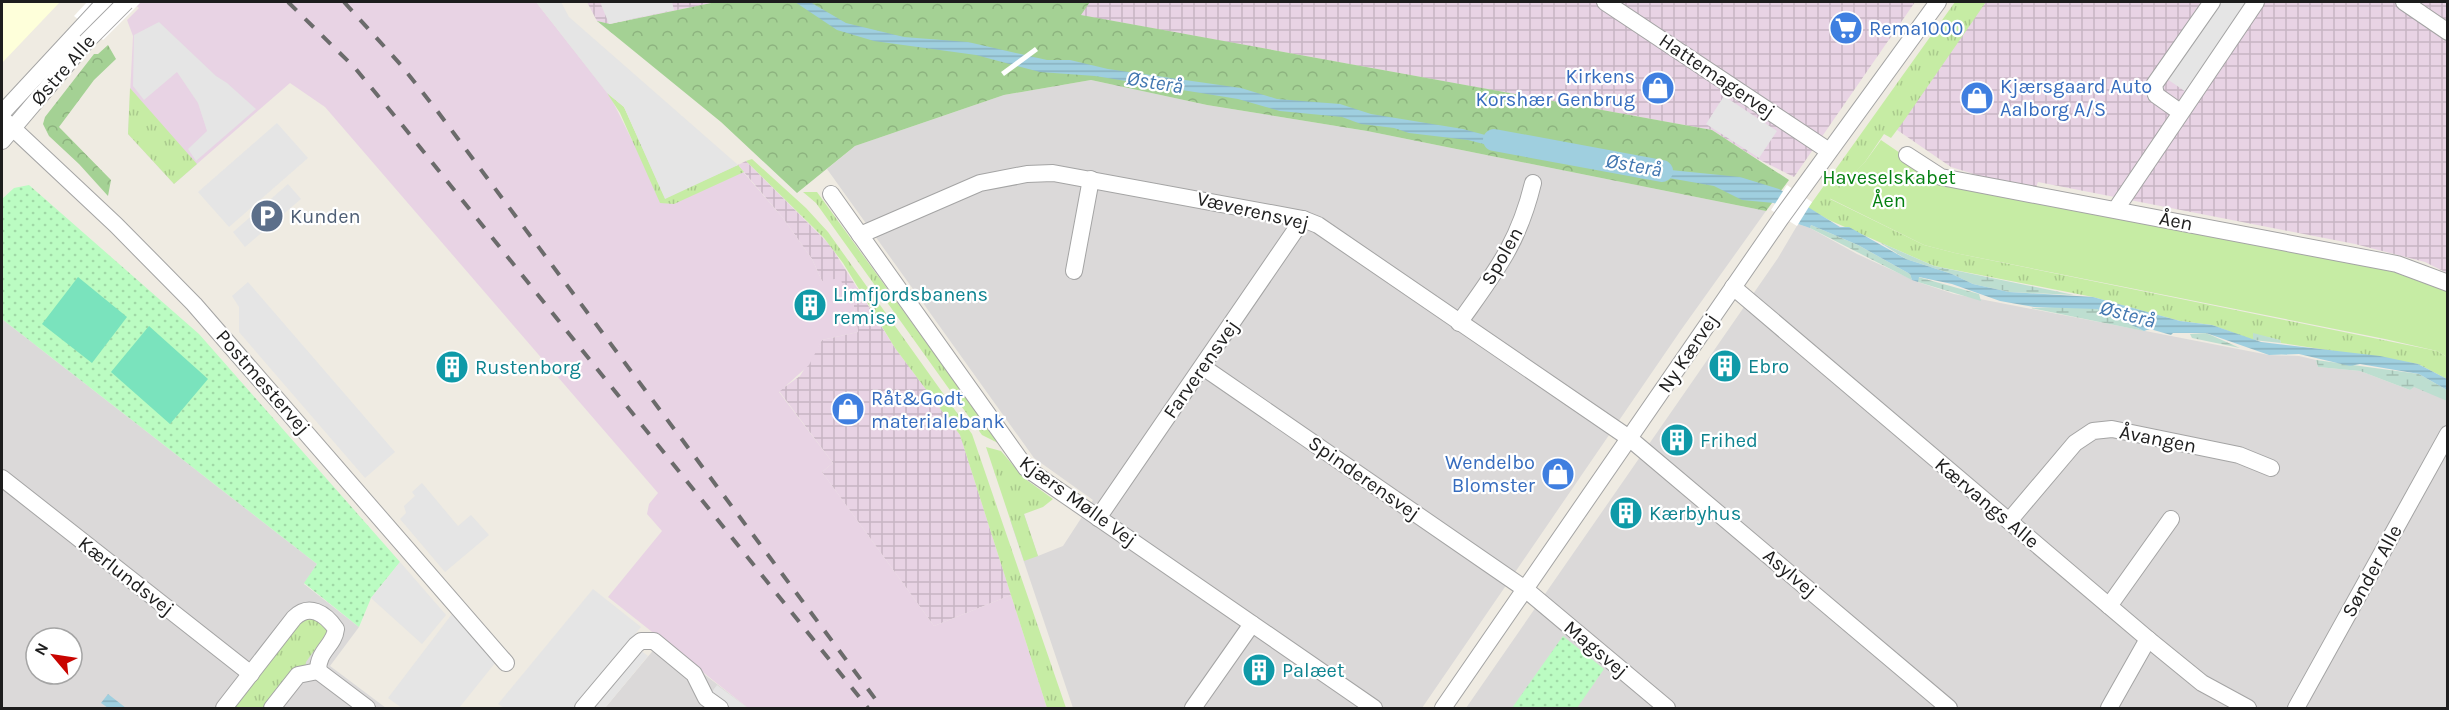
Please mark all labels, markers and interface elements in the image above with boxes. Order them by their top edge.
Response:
supermarket icon: Rema1000 [1828,10,1864,46]
place label: Rema1000 [1869,17,1963,40]
street label: Hattemagervej [1655,29,1779,123]
street label: Østre Alle [26,30,100,110]
place label: Kirkens Korshær Genbrug [1475,65,1635,111]
water label: Østerå [1125,66,1185,98]
shop icon: Kirkens Korshær Genbrug [1640,70,1676,106]
place label: Kjærsgaard Auto Aalborg A/S [2000,75,2152,121]
shop icon: Kjærsgaard Auto Aalborg A/S [1959,80,1995,116]
water label: Østerå [1604,148,1664,182]
park label: Haveselskabet Åen [1822,166,1956,212]
street label: Væverensvej [1195,187,1311,235]
parking icon: Kunden [249,198,285,234]
place label: Kunden [290,205,361,228]
street label: Åen [2157,206,2195,236]
street label: Spolen [1476,223,1528,289]
place label: Limfjordsbanens remise [833,283,988,329]
building icon: Limfjordsbanens remise [792,287,828,323]
water label: Østerå [2097,295,2159,333]
street label: Ny Kærvej [1653,309,1723,397]
street label: Farverensvej [1159,315,1243,423]
street label: Postmestervej [211,325,315,439]
building icon: Ebro [1707,348,1743,384]
building icon: Rustenborg [434,349,470,385]
place label: Ebro [1748,355,1789,378]
place label: Rustenborg [475,356,581,379]
place label: Råt&Godt materialebank [871,387,1005,433]
shop icon: Råt&Godt materialebank [830,391,866,427]
street label: Åvangen [2118,420,2198,458]
building icon: Frihed [1659,422,1695,458]
place label: Frihed [1700,429,1758,452]
street label: Spinderensvej [1304,431,1424,525]
street label: Kjærs Mølle Vej [1015,451,1141,551]
place label: Wendelbo Blomster [1445,451,1536,497]
street label: Kærvangs Alle [1930,453,2044,553]
shop icon: Wendelbo Blomster [1540,456,1576,492]
building icon: Kærbyhus [1608,495,1644,531]
place label: Kærbyhus [1649,502,1741,525]
street label: Sønder Alle [2337,521,2407,621]
street label: Kærlundsvej [74,532,178,620]
street label: Asylvej [1758,544,1822,602]
street label: Magsvej [1559,616,1633,682]
north arrow [24,626,84,686]
text: N [30,639,52,659]
building icon: Palæet [1241,652,1277,688]
place label: Palæet [1282,659,1345,682]

